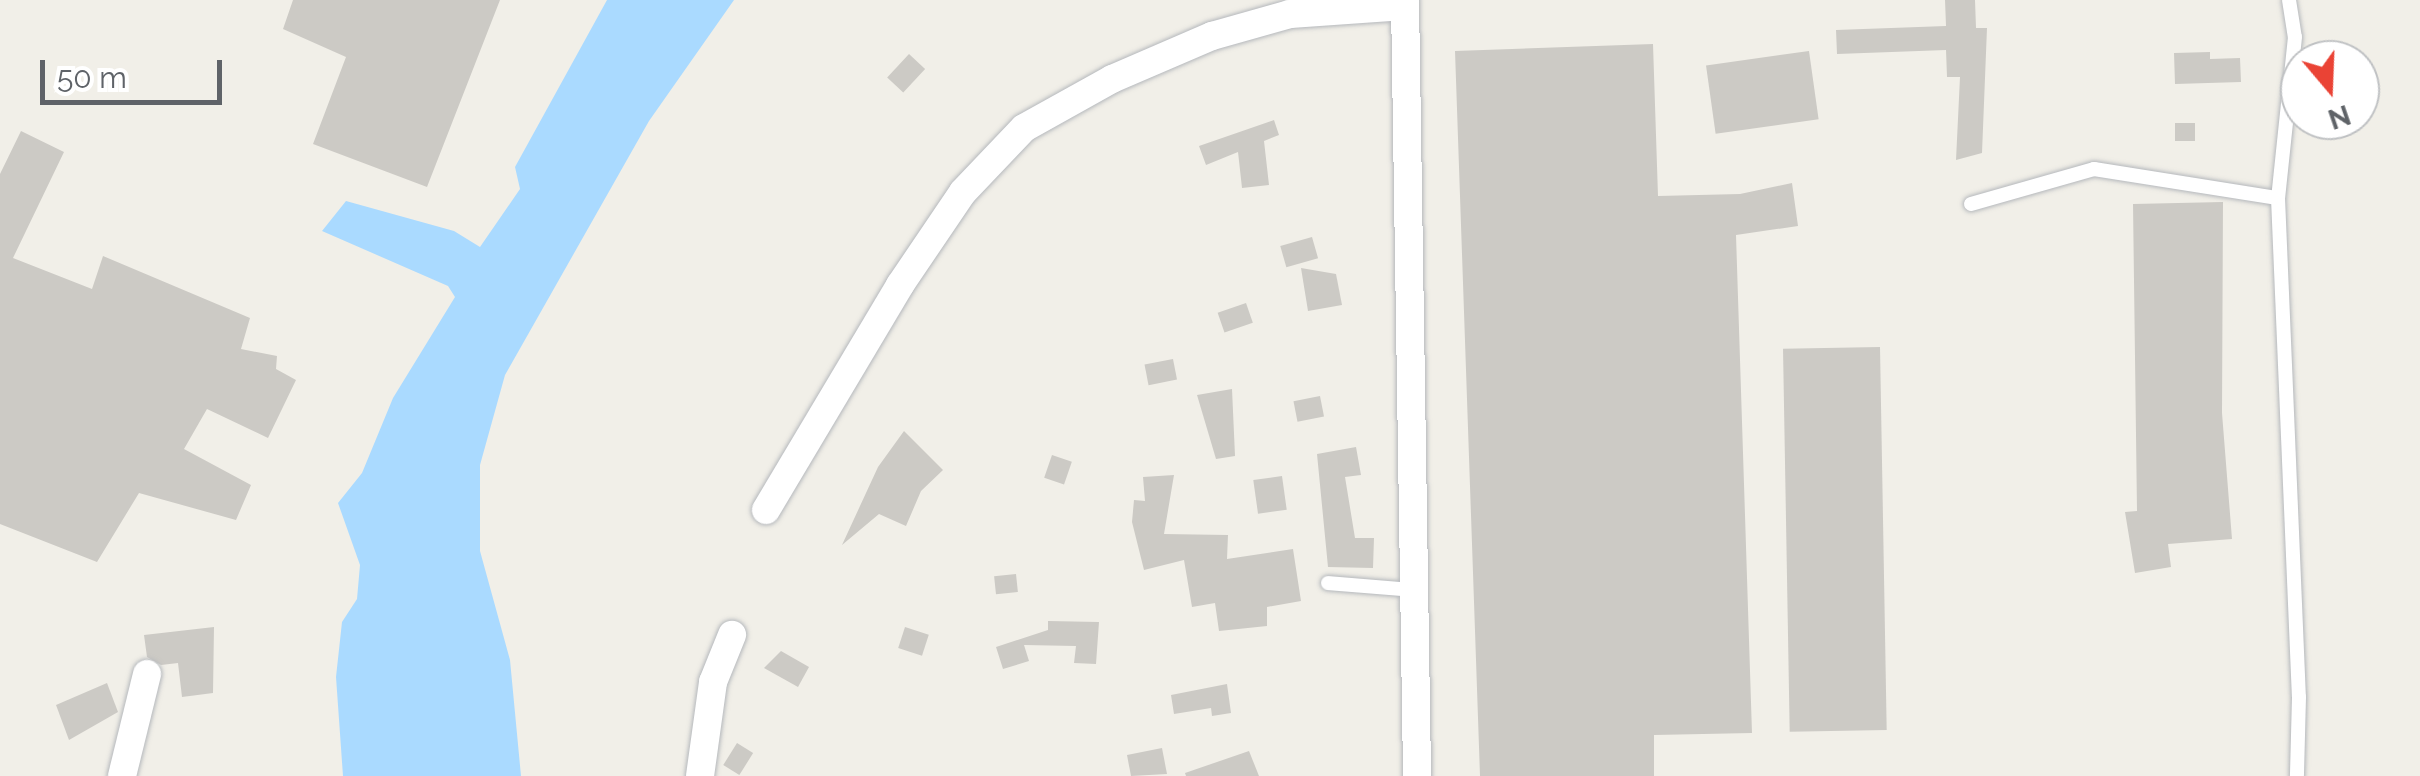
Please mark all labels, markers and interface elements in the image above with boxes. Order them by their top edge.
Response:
scale bar [45,40,228,102]
north arrow [2280,40,2380,140]
text: 50 m [57,60,127,95]
text: N [2324,98,2355,136]

